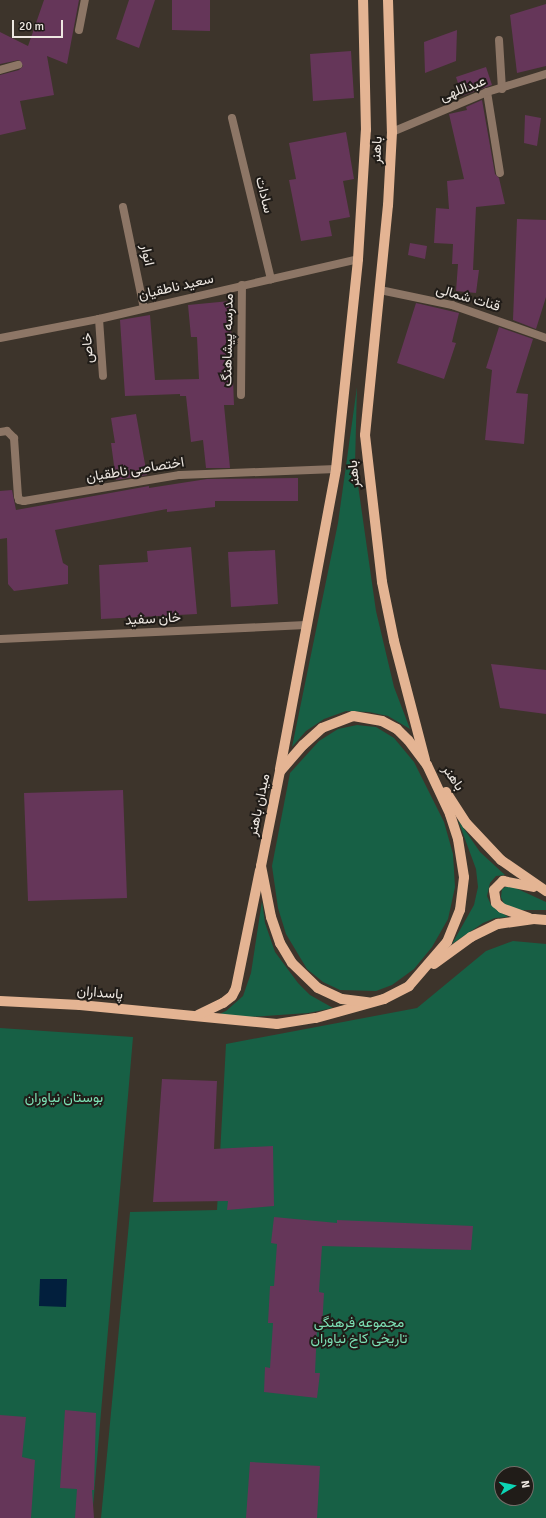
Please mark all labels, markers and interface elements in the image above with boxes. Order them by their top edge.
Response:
scale bar [14,12,65,38]
text: 20 m [19,19,44,34]
street label: عبداللهی [438,73,488,105]
street label: باهنر [368,136,386,164]
street label: سادات [251,175,277,215]
street label: انوار [137,243,157,267]
street label: سعید ناطقیان [137,270,215,304]
street label: قنات شمالى [434,281,502,315]
street label: مدرسه پیشاهنگ [219,293,237,387]
street label: خاص [79,332,97,364]
street label: اختصاصی ناطقیان [85,454,185,486]
street label: باهنر [344,459,364,489]
street label: خان سفید [125,609,181,629]
street label: باهنر [438,762,468,794]
street label: میدان باهنر [244,772,274,838]
street label: پاسداران [76,983,124,1003]
park label: بوستان نیاوران [25,1090,103,1106]
park label: مجموعه فرهنگی تاریخی کاخ نیاوران [311,1315,407,1348]
north arrow [494,1466,534,1506]
text: N [518,1479,532,1489]

